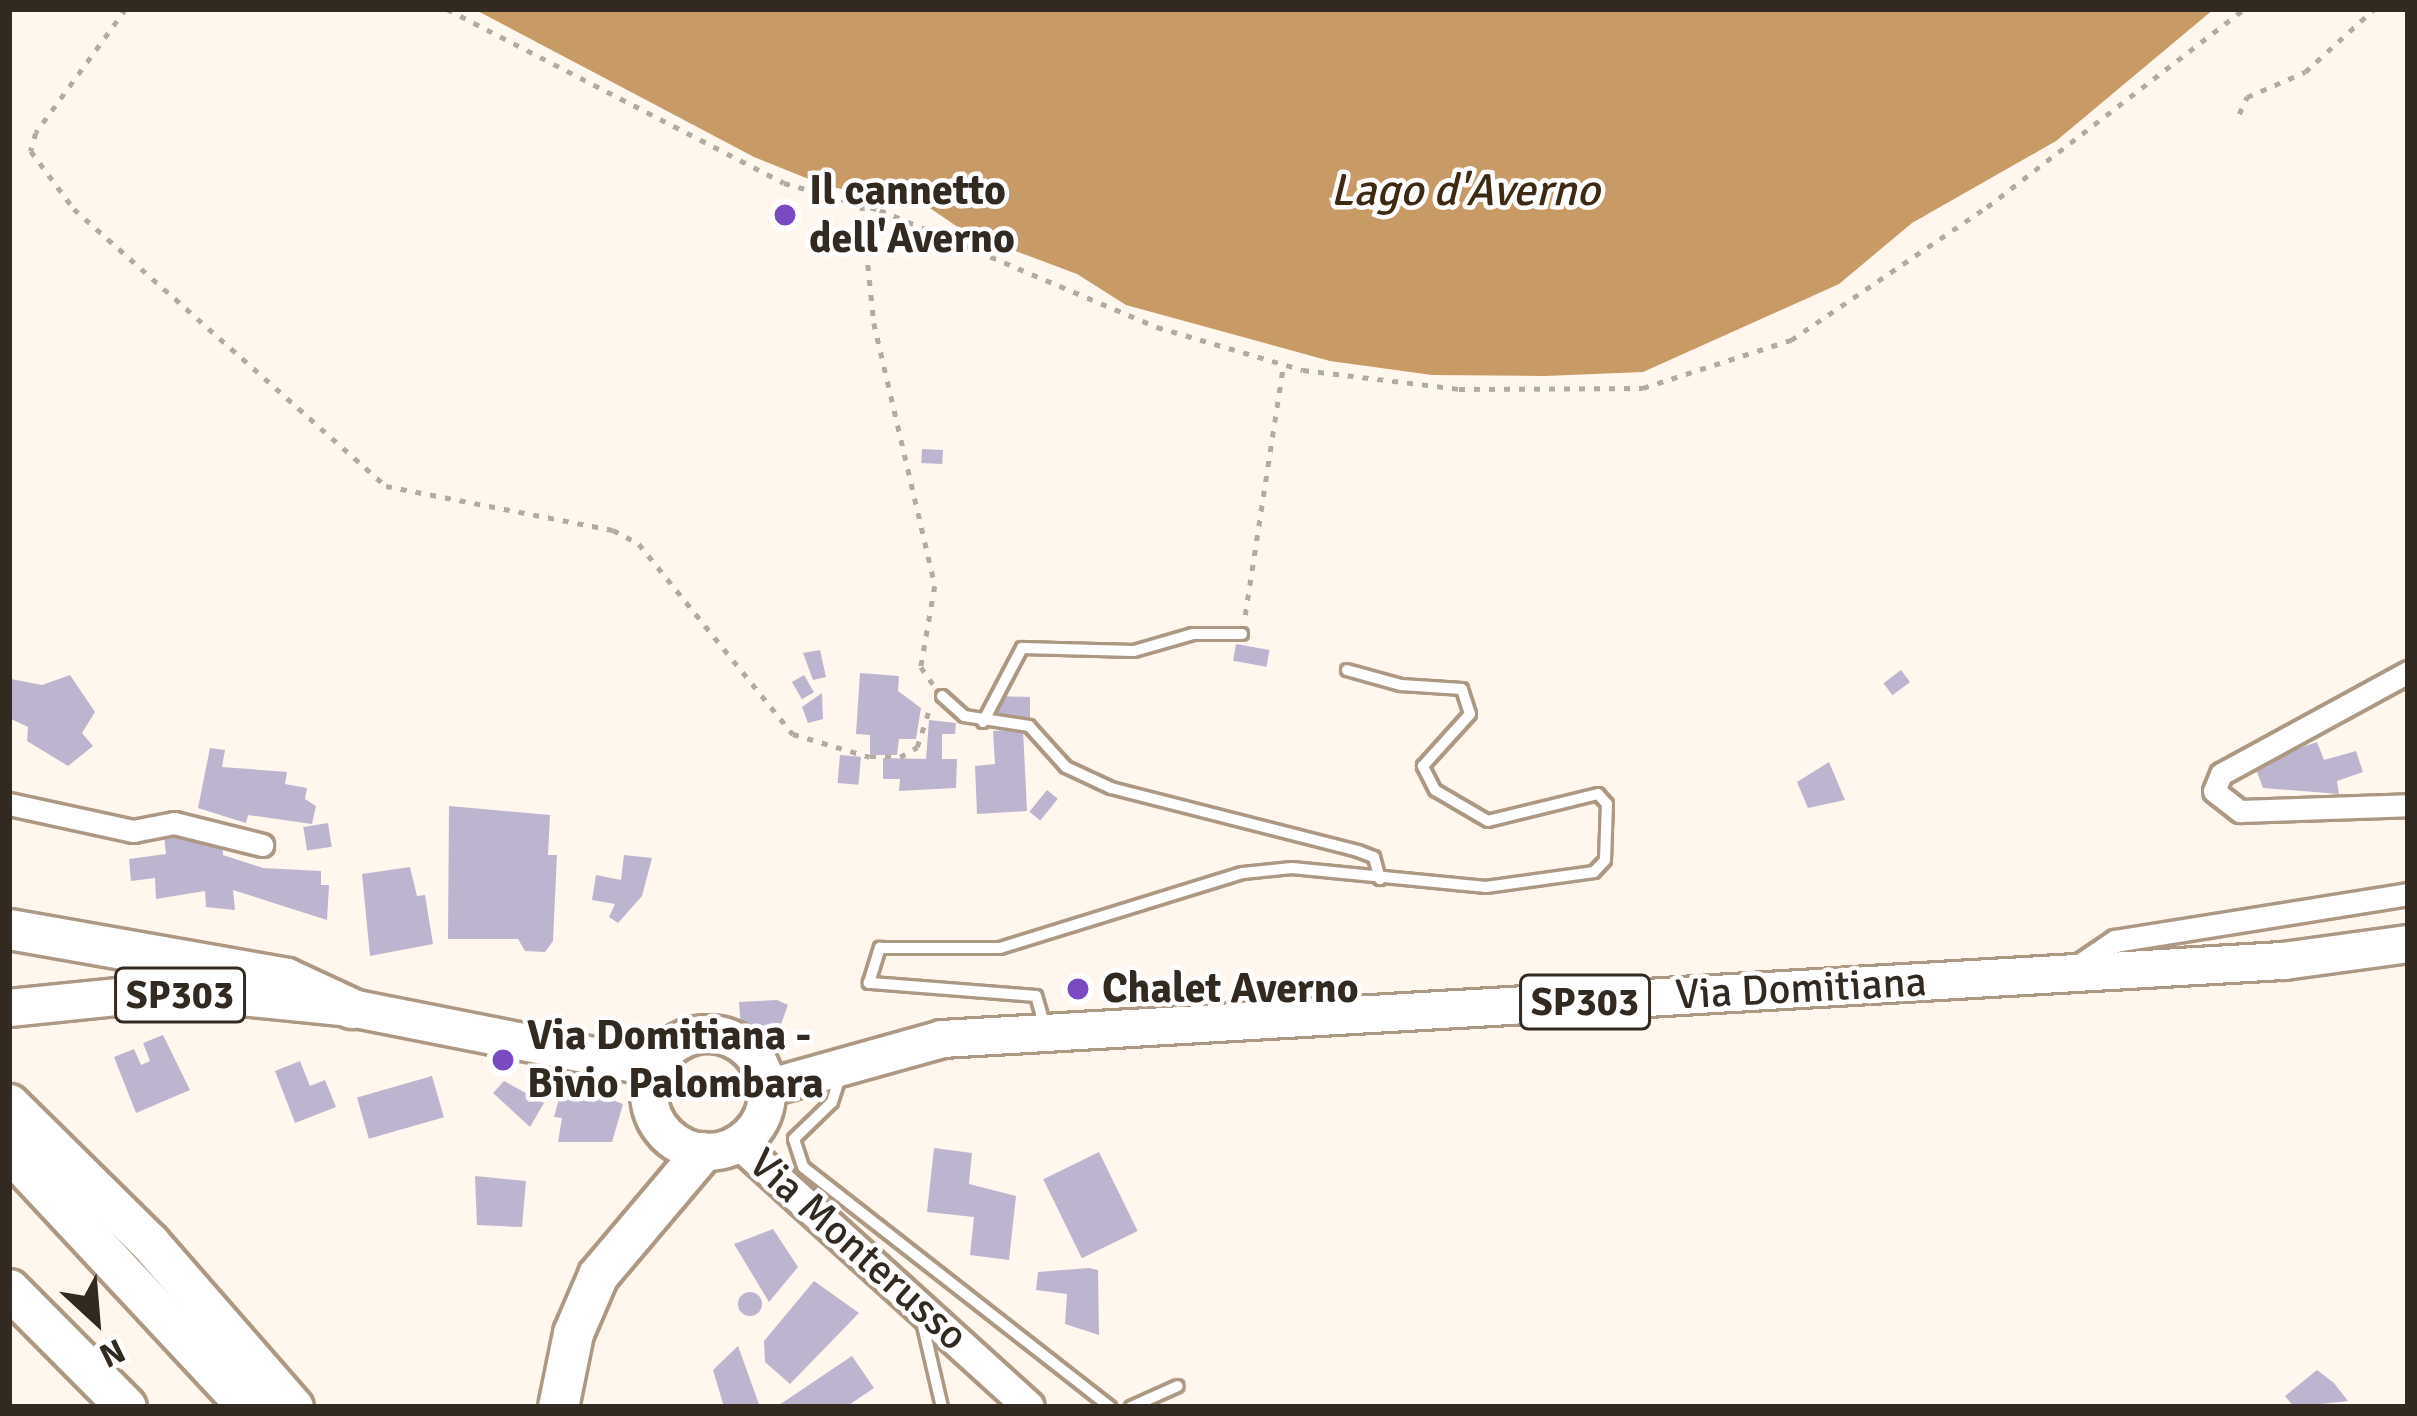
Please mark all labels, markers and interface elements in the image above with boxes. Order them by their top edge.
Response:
water label: Lago d'Averno [1330,164,1600,218]
place label: Il cannetto dell'Averno [809,166,1015,264]
marker: Il cannetto dell'Averno [772,202,798,228]
street label: Via Domitiana [1674,957,1928,1021]
road number: SP303 [114,962,246,1028]
place label: Chalet Averno [1102,964,1359,1014]
road number: SP303 [1519,969,1651,1035]
marker: Chalet Averno [1065,976,1091,1002]
place label: Via Domitiana - Bivio Palombara [527,1011,824,1110]
marker: Via Domitiana - Bivio Palombara [490,1047,516,1073]
street label: Via Monterusso [738,1139,978,1361]
north arrow [36,1260,156,1380]
text: N [93,1329,131,1376]

